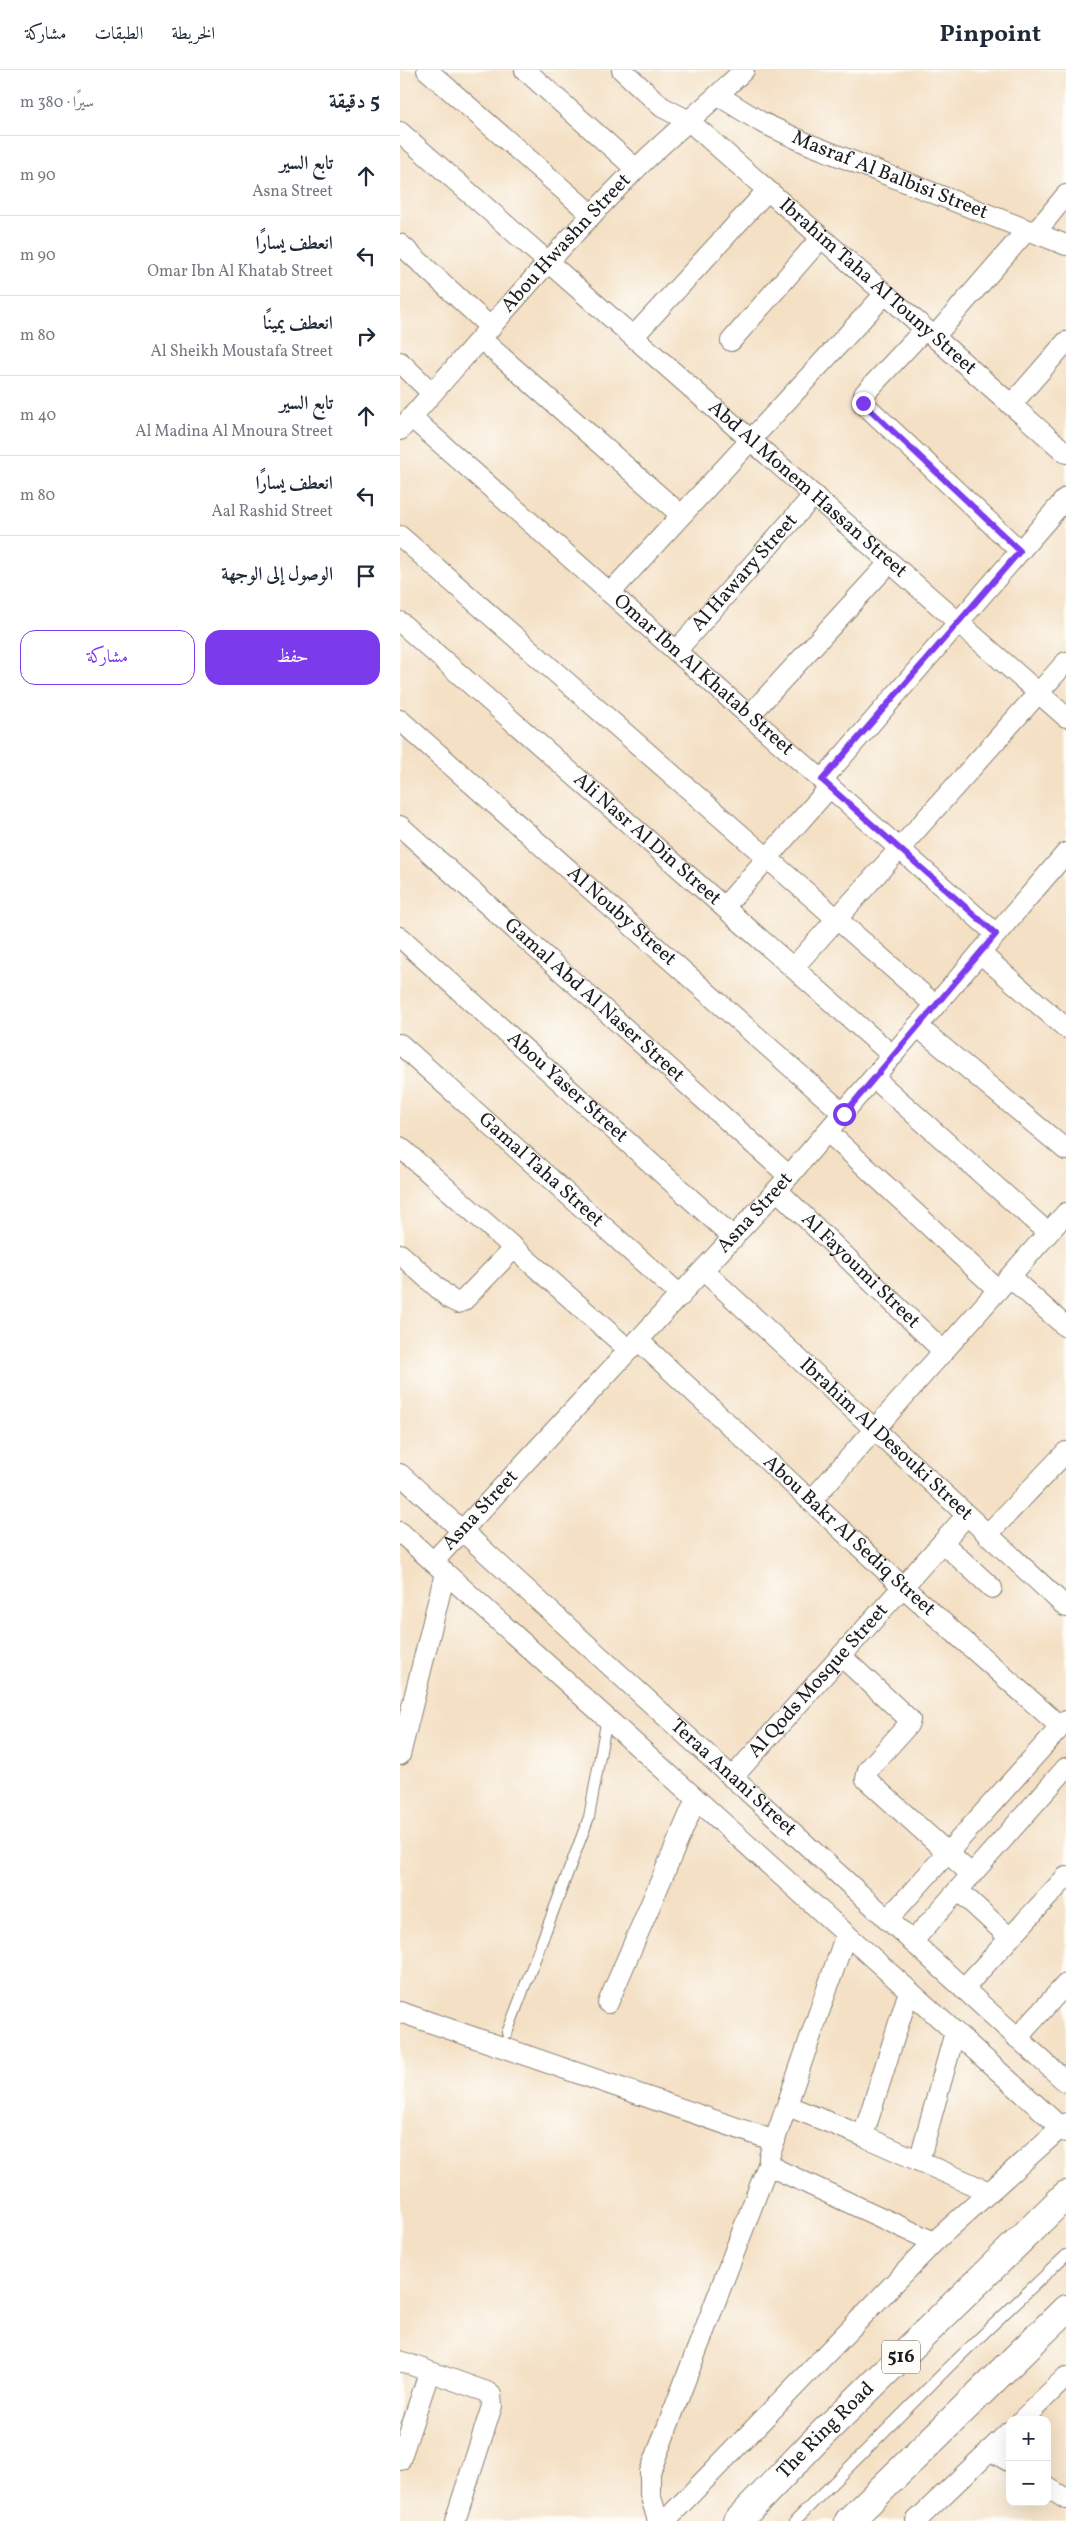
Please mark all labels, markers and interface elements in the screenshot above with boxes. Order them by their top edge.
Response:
text: Pinpoint [940,18,1041,52]
text: مشاركة [25,22,66,47]
text: الطبقات [94,22,143,47]
text: الخريطة [171,22,215,47]
text: 5 دقيقة [329,88,380,117]
text: سيرًا · 380 m [20,92,94,114]
street label: Masraf Al Balbisi Street [787,124,992,227]
text: تابع السير [280,151,333,177]
icon: ahead [352,162,380,190]
text: 90 m [20,165,56,187]
street label: Abou Hwashn Street [495,168,638,319]
text: Asna Street [252,181,333,203]
street label: Ibrahim Taha Al Touny Street [772,192,983,382]
text: انعطف يسارًا [255,231,333,257]
icon: left [352,242,380,270]
text: 90 m [20,245,56,267]
text: Omar Ibn Al Khatab Street [147,261,333,283]
text: انعطف يمينًا [263,311,333,337]
icon: right [352,322,380,350]
text: 80 m [20,325,55,347]
text: Al Sheikh Moustafa Street [150,341,333,363]
text: تابع السير [280,391,333,417]
route end [852,392,875,415]
street label: Abd Al Monem Hassan Street [701,394,913,585]
icon: ahead [352,402,380,430]
text: 40 m [20,405,56,427]
text: Al Madina Al Mnoura Street [135,421,333,443]
text: انعطف يسارًا [255,471,333,497]
icon: left [352,482,380,510]
text: 80 m [20,485,55,507]
text: Aal Rashid Street [212,501,333,523]
street label: Al Hawary Street [685,508,805,638]
text: الوصول إلى الوجهة [221,562,333,588]
icon: arrive [352,562,380,590]
street label: Omar Ibn Al Khatab Street [607,588,800,763]
button: مشاركة [20,630,195,685]
button: حفظ [205,630,380,685]
street label: Ali Nasr Al Din Street [567,766,727,912]
street label: Al Nouby Street [560,860,682,973]
street label: Gamal Abd Al Naser Street [498,912,691,1089]
street label: Abou Yaser Street [500,1025,634,1150]
route start [833,1103,856,1126]
street label: Gamal Taha Street [472,1106,610,1234]
street label: Asna Street [711,1167,800,1260]
street label: Al Fayoumi Street [794,1206,926,1335]
street label: Ibrahim Al Desouki Street [793,1352,979,1528]
street label: Abou Bakr Al Sediq Street [756,1449,941,1623]
street label: Asna Street [436,1464,525,1557]
street label: Al Qods Mosque Street [742,1598,895,1764]
street label: Teraa Anani Street [664,1713,803,1843]
road number: 516 [882,2340,920,2374]
street label: The Ring Road [771,2376,881,2486]
map controls [1006,2416,1051,2506]
button: + [1006,2416,1051,2461]
button: − [1006,2461,1051,2506]

